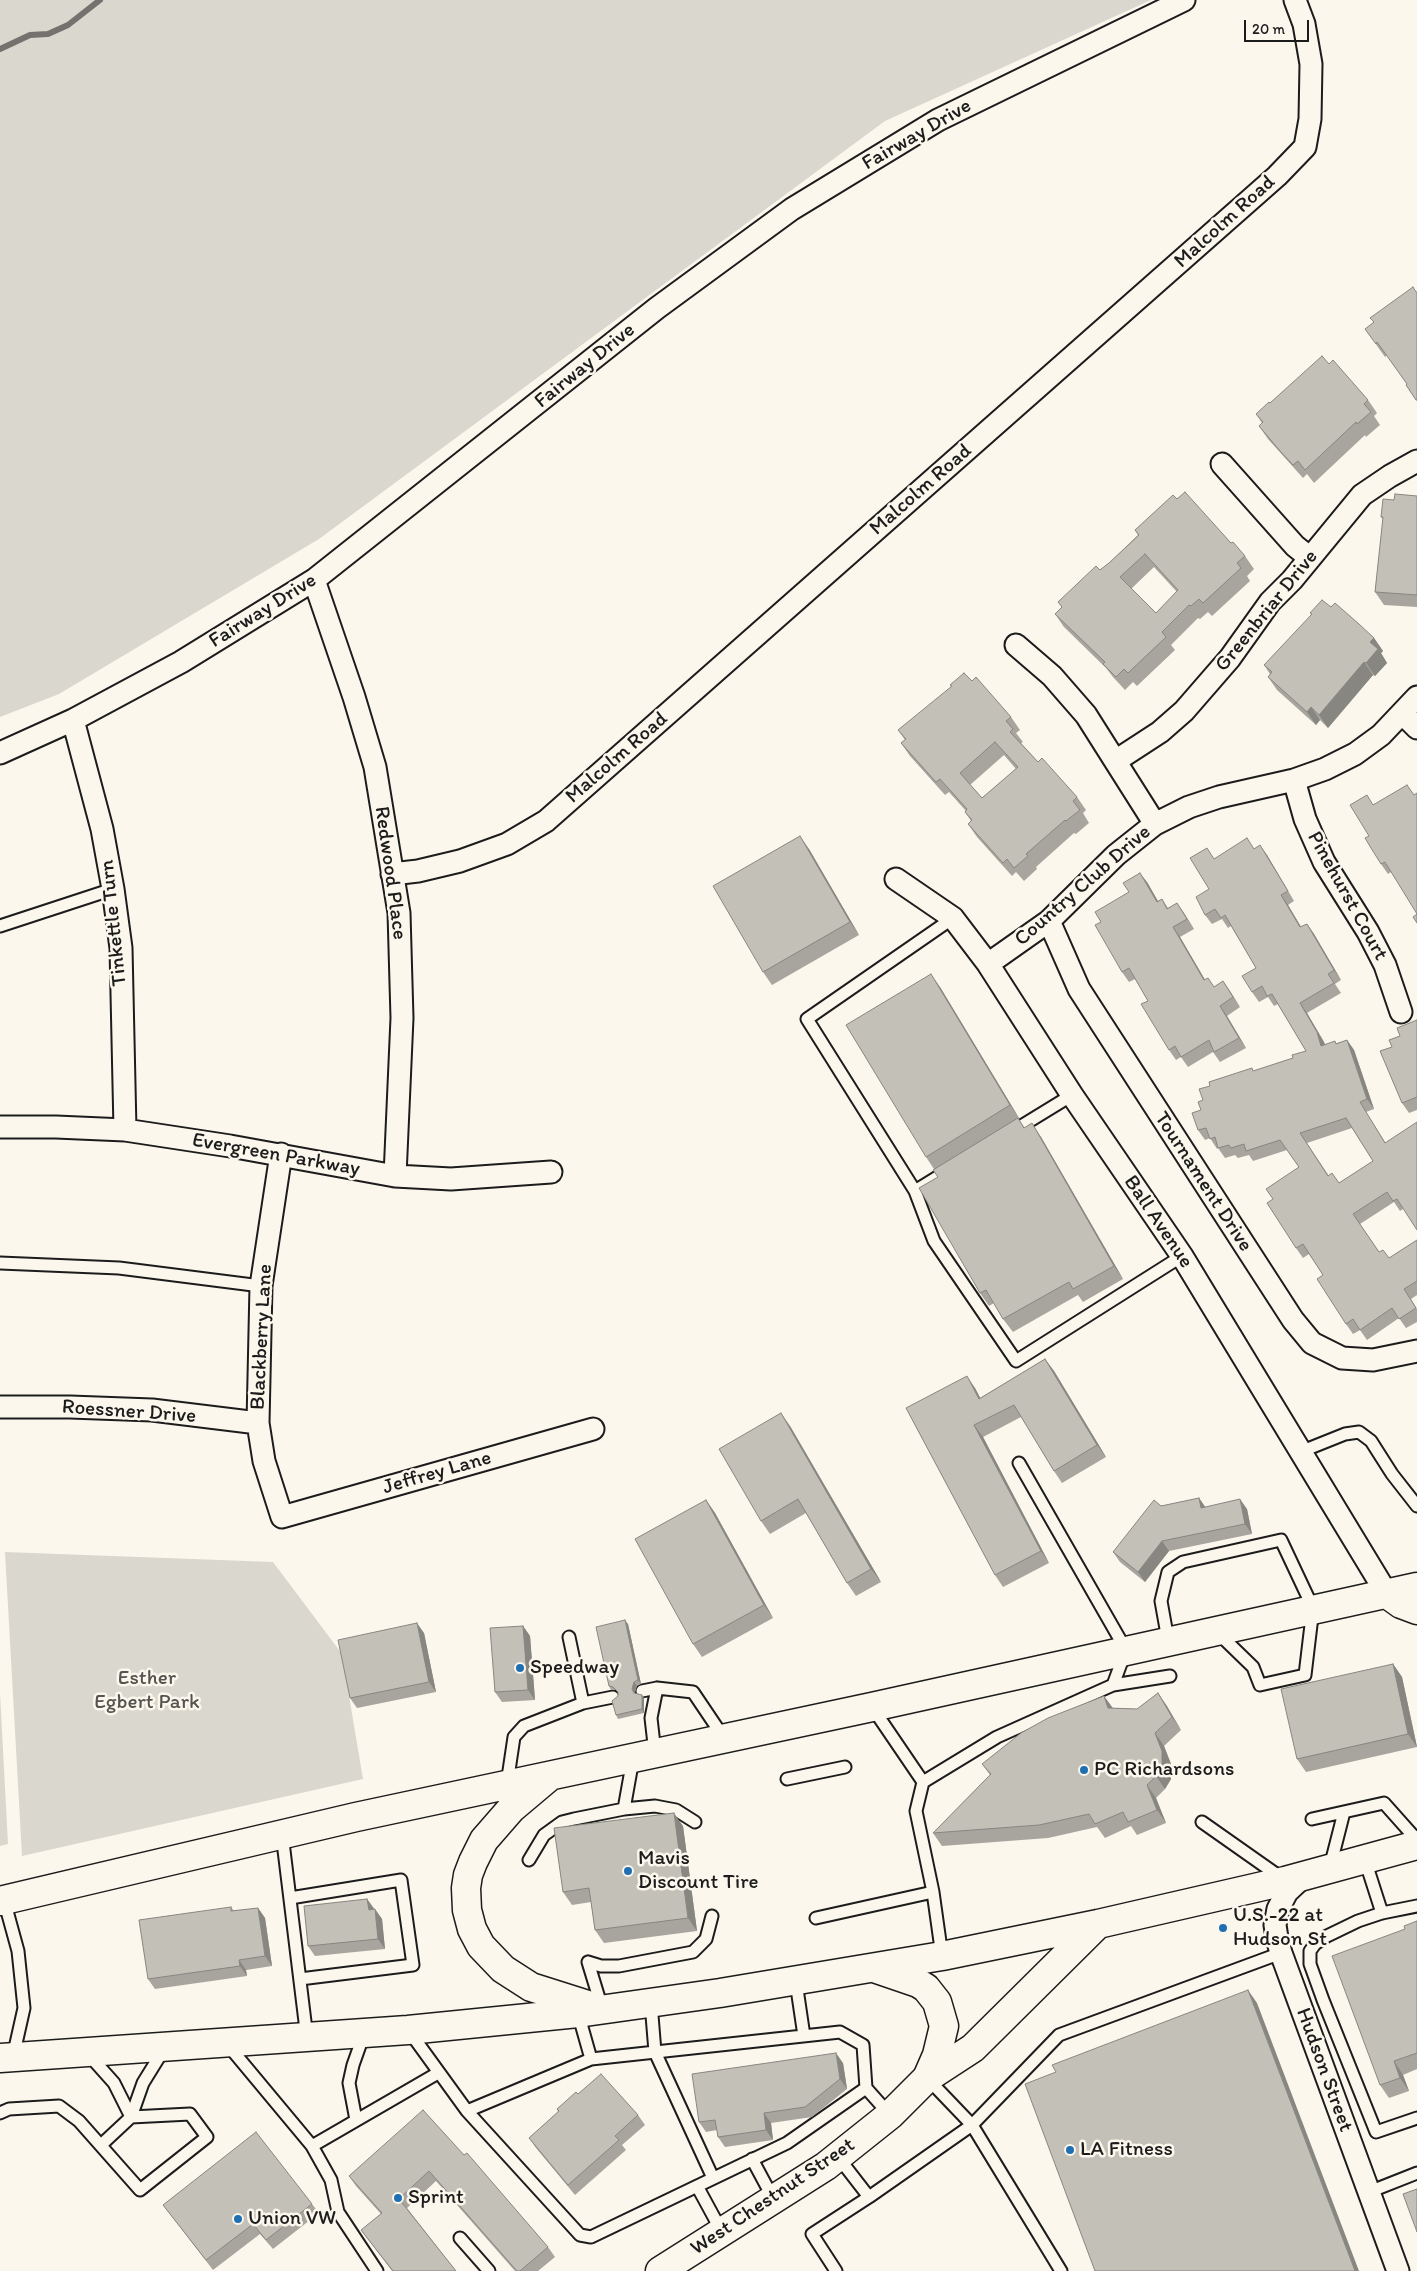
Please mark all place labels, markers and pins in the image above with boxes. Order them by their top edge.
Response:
place label: Speedway [530,1655,619,1681]
marker: Speedway [514,1662,526,1674]
place label: PC Richardsons [1094,1757,1234,1783]
marker: PC Richardsons [1078,1764,1090,1776]
place label: Mavis Discount Tire [638,1846,759,1896]
marker: Mavis Discount Tire [622,1865,634,1877]
place label: U.S.-22 at Hudson St [1233,1903,1327,1953]
marker: U.S.-22 at Hudson St [1217,1922,1229,1934]
place label: LA Fitness [1080,2137,1173,2163]
marker: LA Fitness [1064,2144,1076,2156]
place label: Sprint [408,2185,464,2211]
marker: Sprint [392,2192,404,2204]
place label: Union VW [248,2206,336,2232]
marker: Union VW [232,2213,244,2225]

